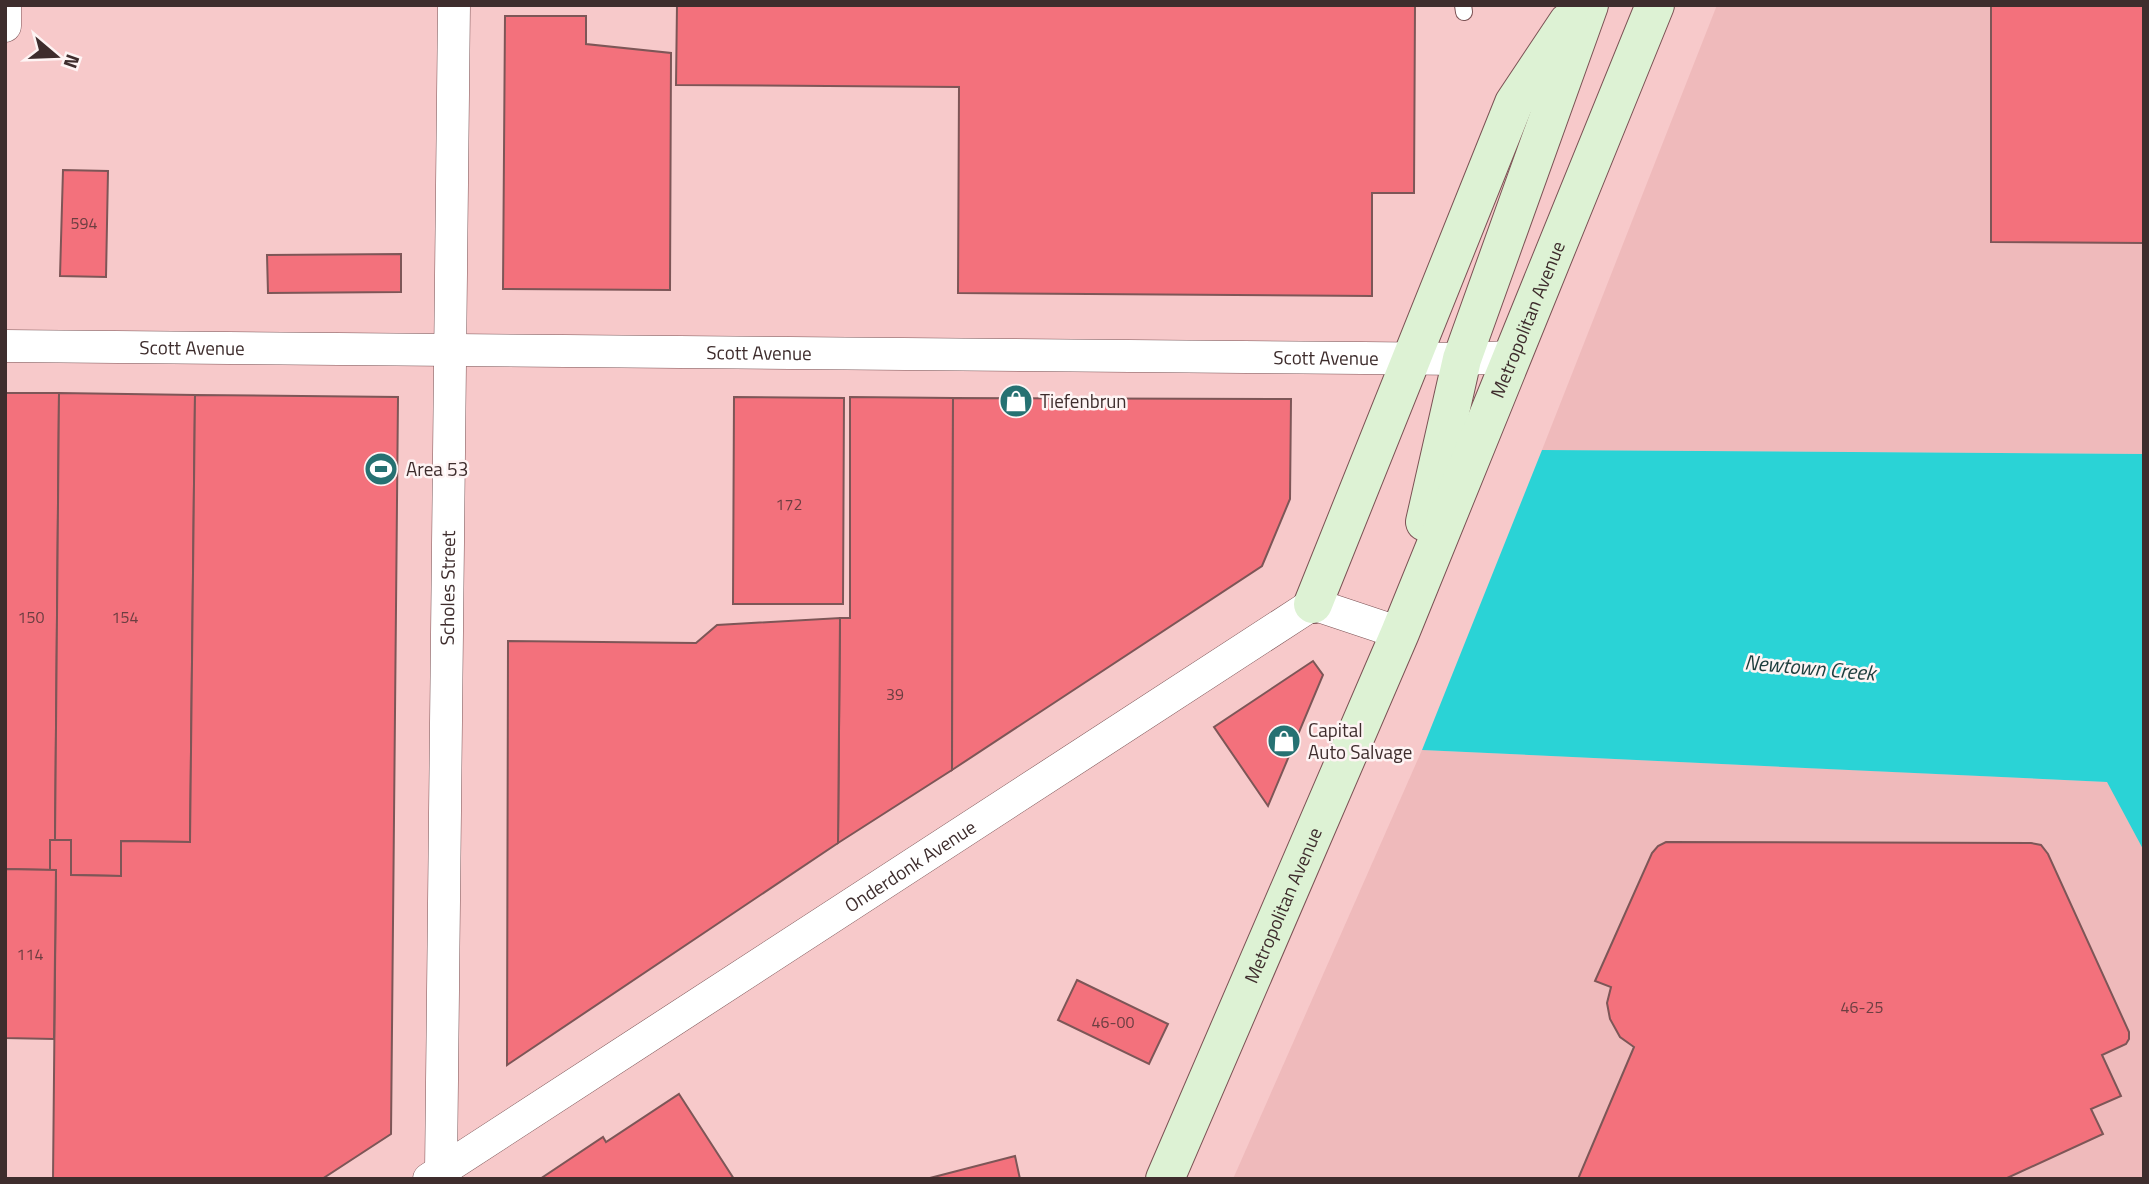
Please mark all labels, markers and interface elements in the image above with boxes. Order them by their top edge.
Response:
north arrow [21,21,91,91]
text: N [57,51,88,73]
house number: 594 [71,211,97,235]
street label: Metropolitan Avenue [1482,236,1572,402]
street label: Scott Avenue [139,332,245,362]
street label: Scott Avenue [706,337,812,367]
street label: Scott Avenue [1273,342,1379,372]
shop icon: Tiefenbrun [997,382,1035,420]
place label: Tiefenbrun [1040,386,1127,415]
sports icon: Area 53 [362,450,400,488]
place label: Area 53 [406,454,468,483]
house number: 172 [776,492,802,516]
street label: Scholes Street [432,530,462,646]
house number: 150 [18,605,44,629]
house number: 154 [112,605,138,629]
water label: Newtown Creek [1743,645,1879,689]
house number: 39 [886,682,904,706]
place label: Capital Auto Salvage [1308,715,1412,766]
shop icon: Capital Auto Salvage [1265,722,1303,760]
street label: Onderdonk Avenue [838,812,981,919]
street label: Metropolitan Avenue [1236,823,1329,988]
house number: 114 [17,942,43,966]
house number: 46-25 [1841,995,1883,1019]
house number: 46-00 [1092,1010,1134,1034]

